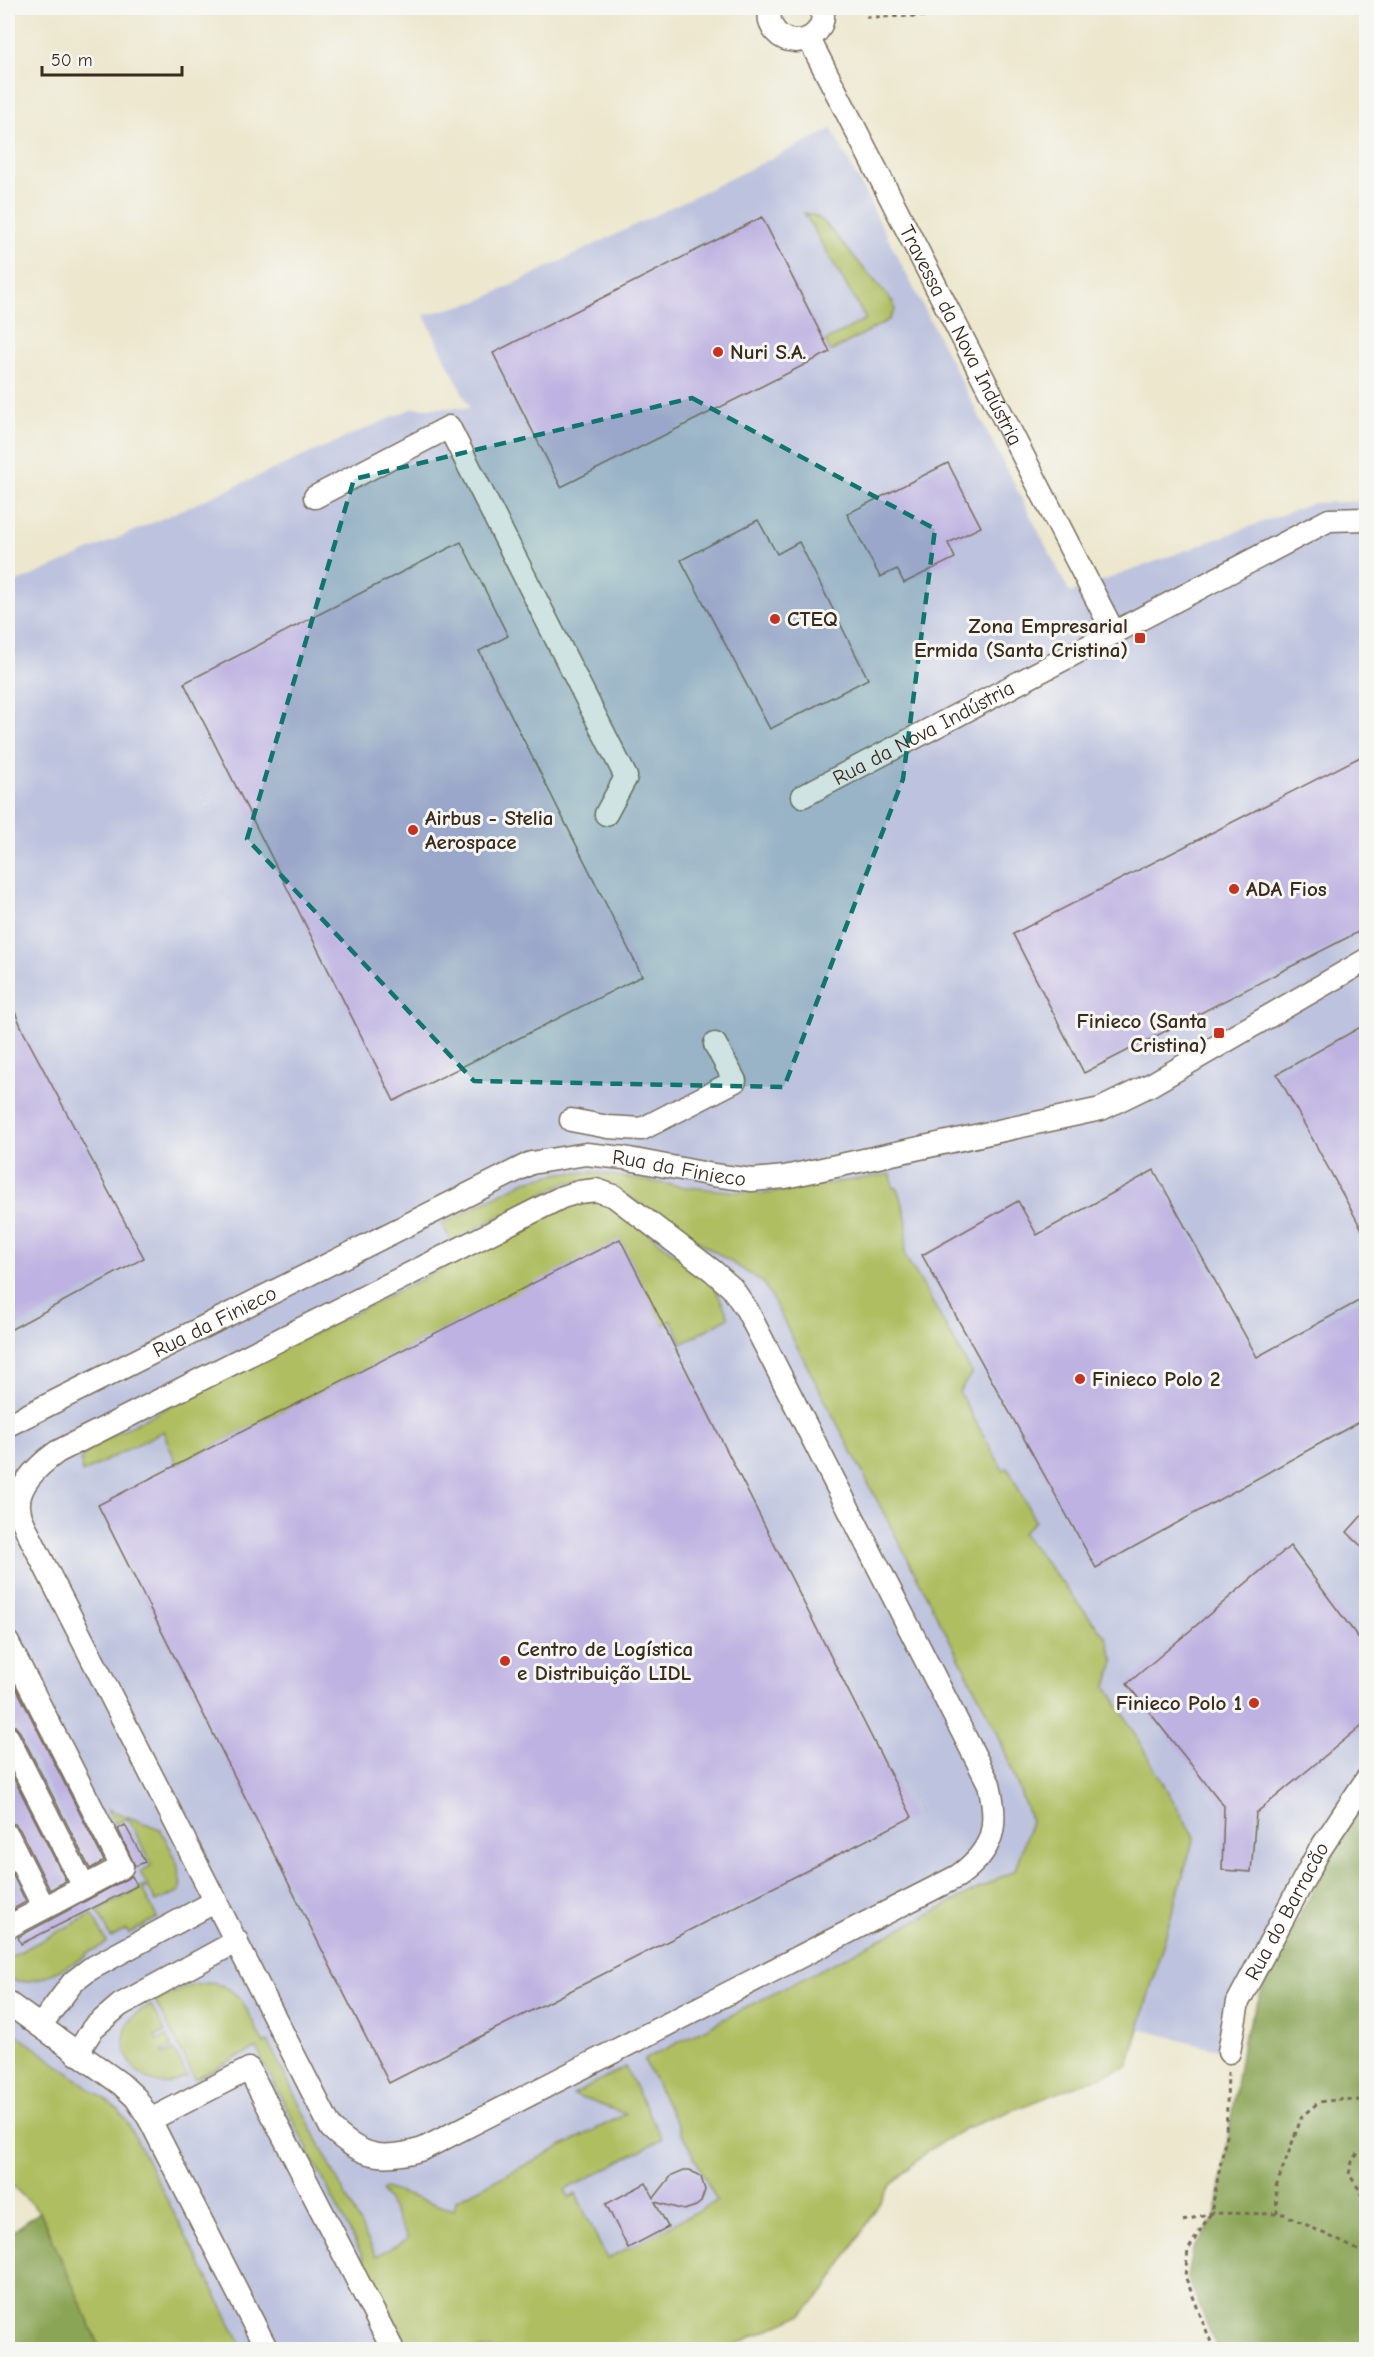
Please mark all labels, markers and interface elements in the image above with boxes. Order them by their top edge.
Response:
scale bar [42,39,182,77]
text: 50 m [51,50,93,71]
street label: Travessa da Nova Indústria [895,221,1028,449]
place label: Nuri S.A. [730,340,806,364]
marker: Nuri S.A. [711,345,725,359]
place label: CTEQ [787,607,838,631]
marker: CTEQ [768,612,782,626]
place label: Zona Empresarial Ermida (Santa Cristina) [914,614,1128,662]
marker: Zona Empresarial Ermida (Santa Cristina) [1133,631,1147,645]
street label: Rua da Nova Indústria [829,675,1018,790]
place label: Airbus - Stelia Aerospace [425,806,553,854]
marker: Airbus - Stelia Aerospace [406,823,420,837]
place label: ADA Fios [1246,877,1327,901]
marker: ADA Fios [1227,882,1241,896]
place label: Finieco (Santa Cristina) [1077,1009,1207,1057]
marker: Finieco (Santa Cristina) [1212,1026,1226,1040]
street label: Rua da Finieco [611,1145,747,1191]
street label: Rua da Finieco [149,1281,280,1363]
place label: Finieco Polo 2 [1092,1367,1221,1391]
marker: Finieco Polo 2 [1073,1372,1087,1386]
place label: Centro de Logística e Distribuição LIDL [517,1637,693,1685]
marker: Centro de Logística e Distribuição LIDL [498,1654,512,1668]
place label: Finieco Polo 1 [1116,1691,1242,1715]
marker: Finieco Polo 1 [1247,1696,1261,1710]
street label: Rua do Barracão [1240,1837,1334,1984]

